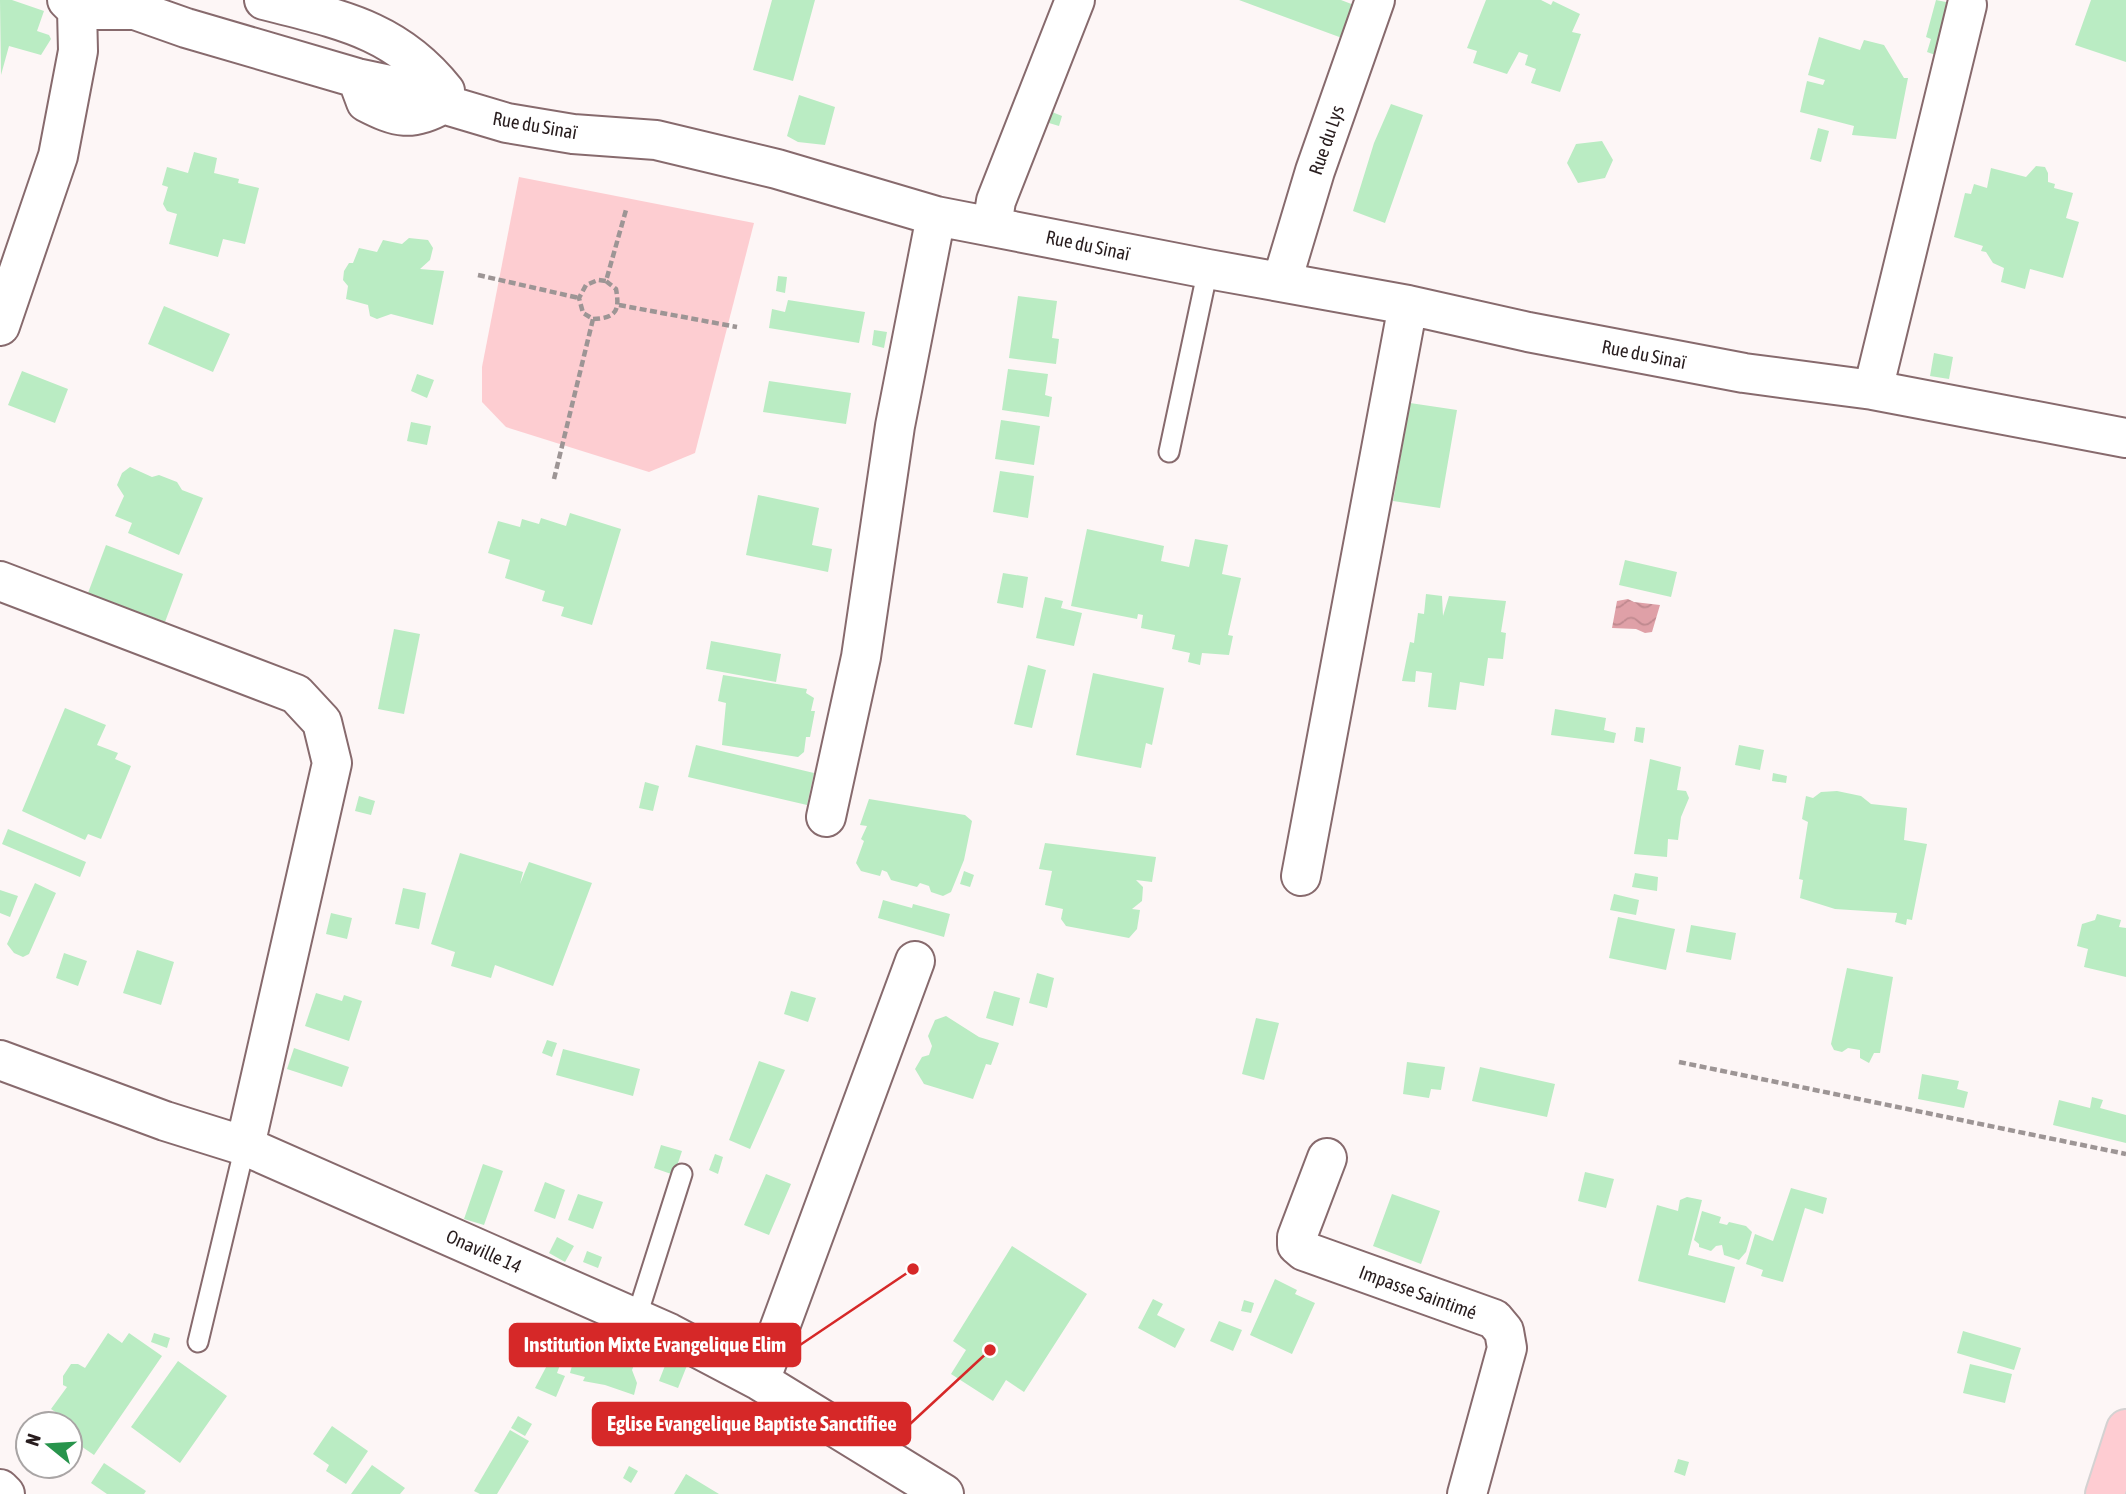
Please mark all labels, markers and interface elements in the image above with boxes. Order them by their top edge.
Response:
street label: Rue du Lys [1304,102,1348,178]
street label: Rue du Sinaï [491,107,580,143]
street label: Rue du Sinaï [1044,225,1133,265]
street label: Rue du Sinaï [1600,335,1689,373]
street label: Onaville 14 [443,1225,525,1277]
street label: Impasse Saintimé [1356,1261,1480,1323]
callout: Institution Mixte Evangelique Elim [510,1324,800,1366]
text: Institution Mixte Evangelique Elim [524,1332,786,1356]
callout: Eglise Evangelique Baptiste Sanctifiee [593,1403,910,1445]
north arrow [14,1410,84,1480]
text: Eglise Evangelique Baptiste Sanctifiee [607,1411,897,1435]
text: N [21,1431,45,1448]

